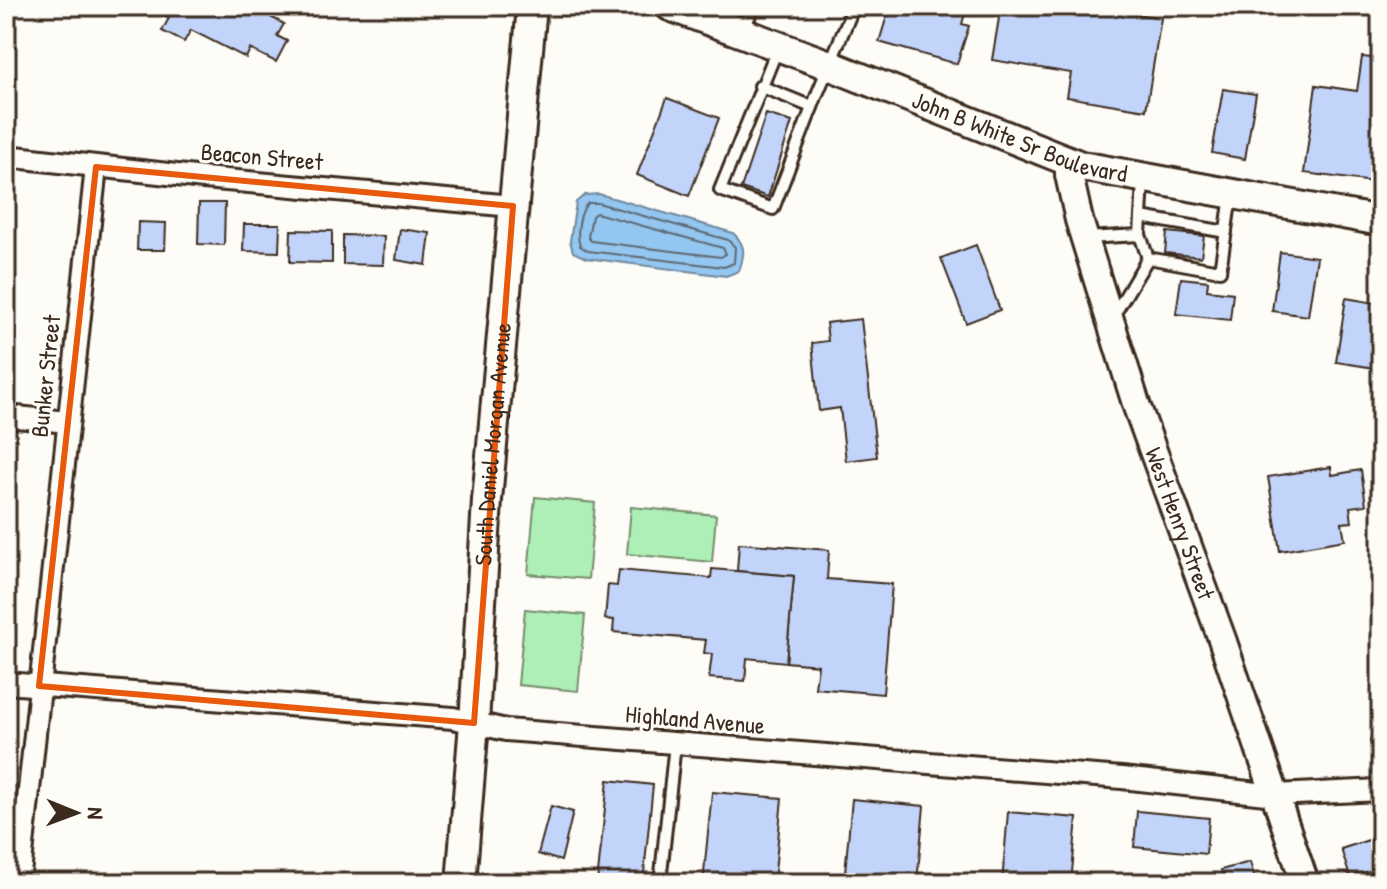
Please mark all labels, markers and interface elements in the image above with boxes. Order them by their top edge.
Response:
street label: John B White Sr Boulevard [908,83,1130,189]
street label: Beacon Street [200,135,325,177]
street label: Bunker Street [23,312,67,439]
street label: South Daniel Morgan Avenue [466,321,518,566]
street label: West Henry Street [1138,443,1223,604]
street label: Highland Avenue [624,697,767,741]
north arrow [36,773,116,853]
text: N [81,807,111,820]

